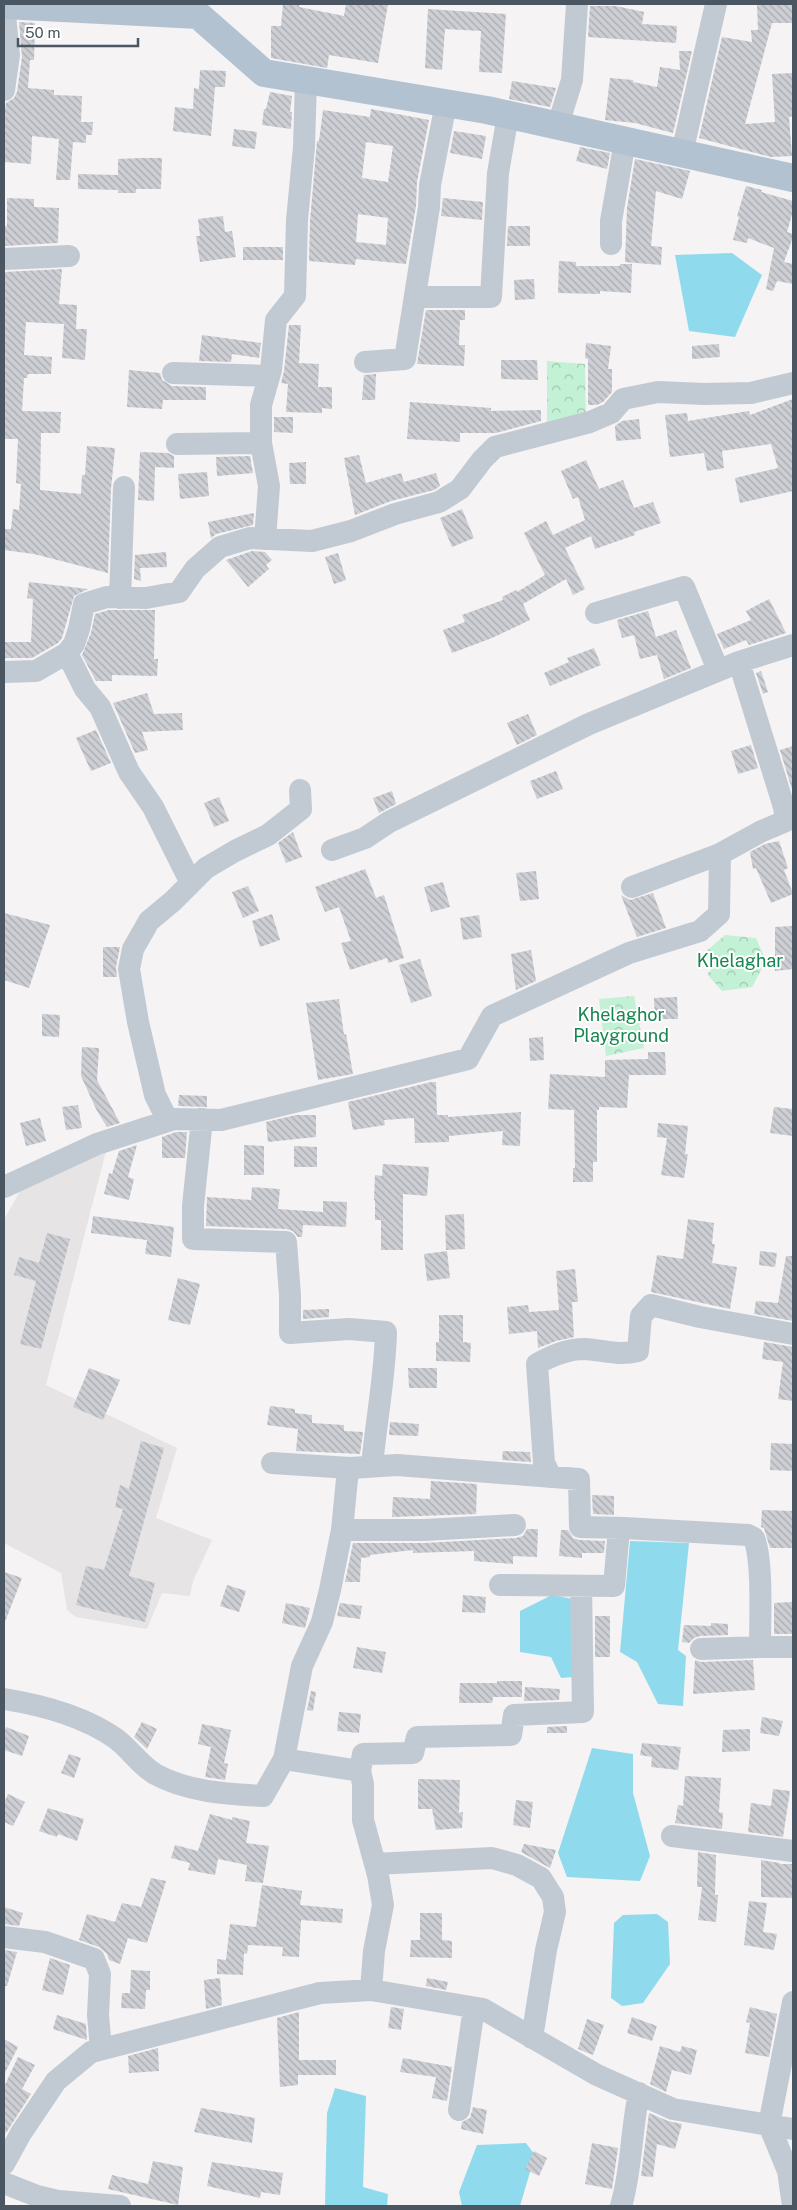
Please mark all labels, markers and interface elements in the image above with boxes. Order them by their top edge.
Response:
scale bar [18,15,138,47]
text: 50 m [25,24,60,41]
park label: Khelaghar [697,950,783,971]
park label: Khelaghor Playground [573,1004,669,1046]

